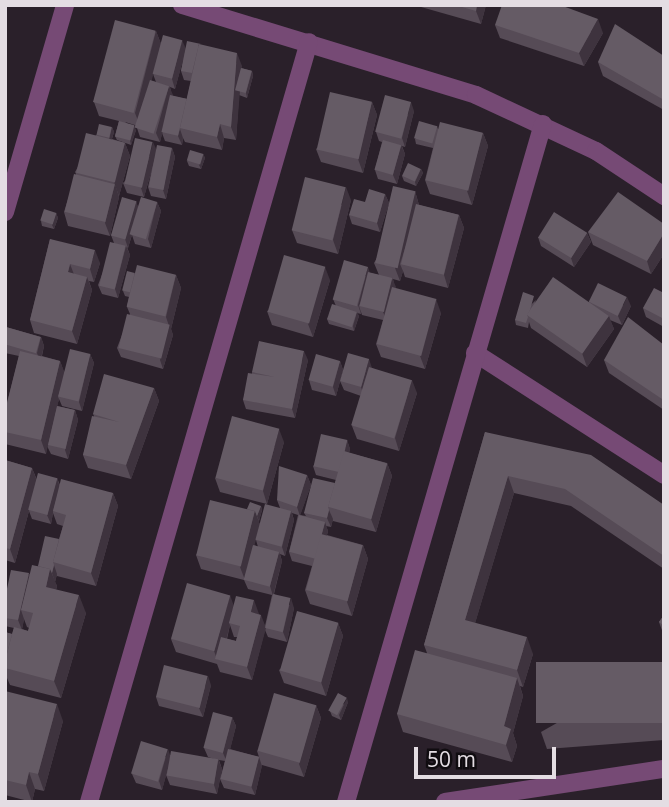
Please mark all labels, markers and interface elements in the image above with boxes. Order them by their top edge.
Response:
scale bar [417,734,559,778]
text: 50 m [427,745,476,773]

